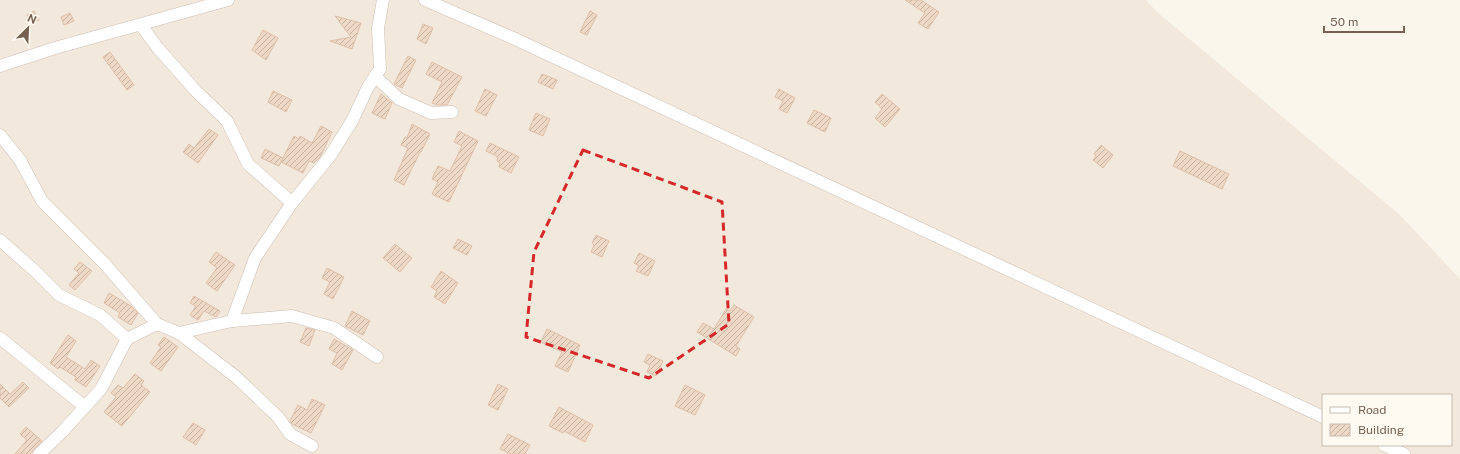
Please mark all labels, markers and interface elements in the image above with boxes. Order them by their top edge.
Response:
north arrow [8,8,48,48]
scale bar [1324,8,1404,34]
text: N [26,12,38,26]
text: 50 m [1330,15,1358,29]
legend [1322,394,1452,446]
text: Road [1358,403,1386,417]
text: Building [1358,423,1404,437]

